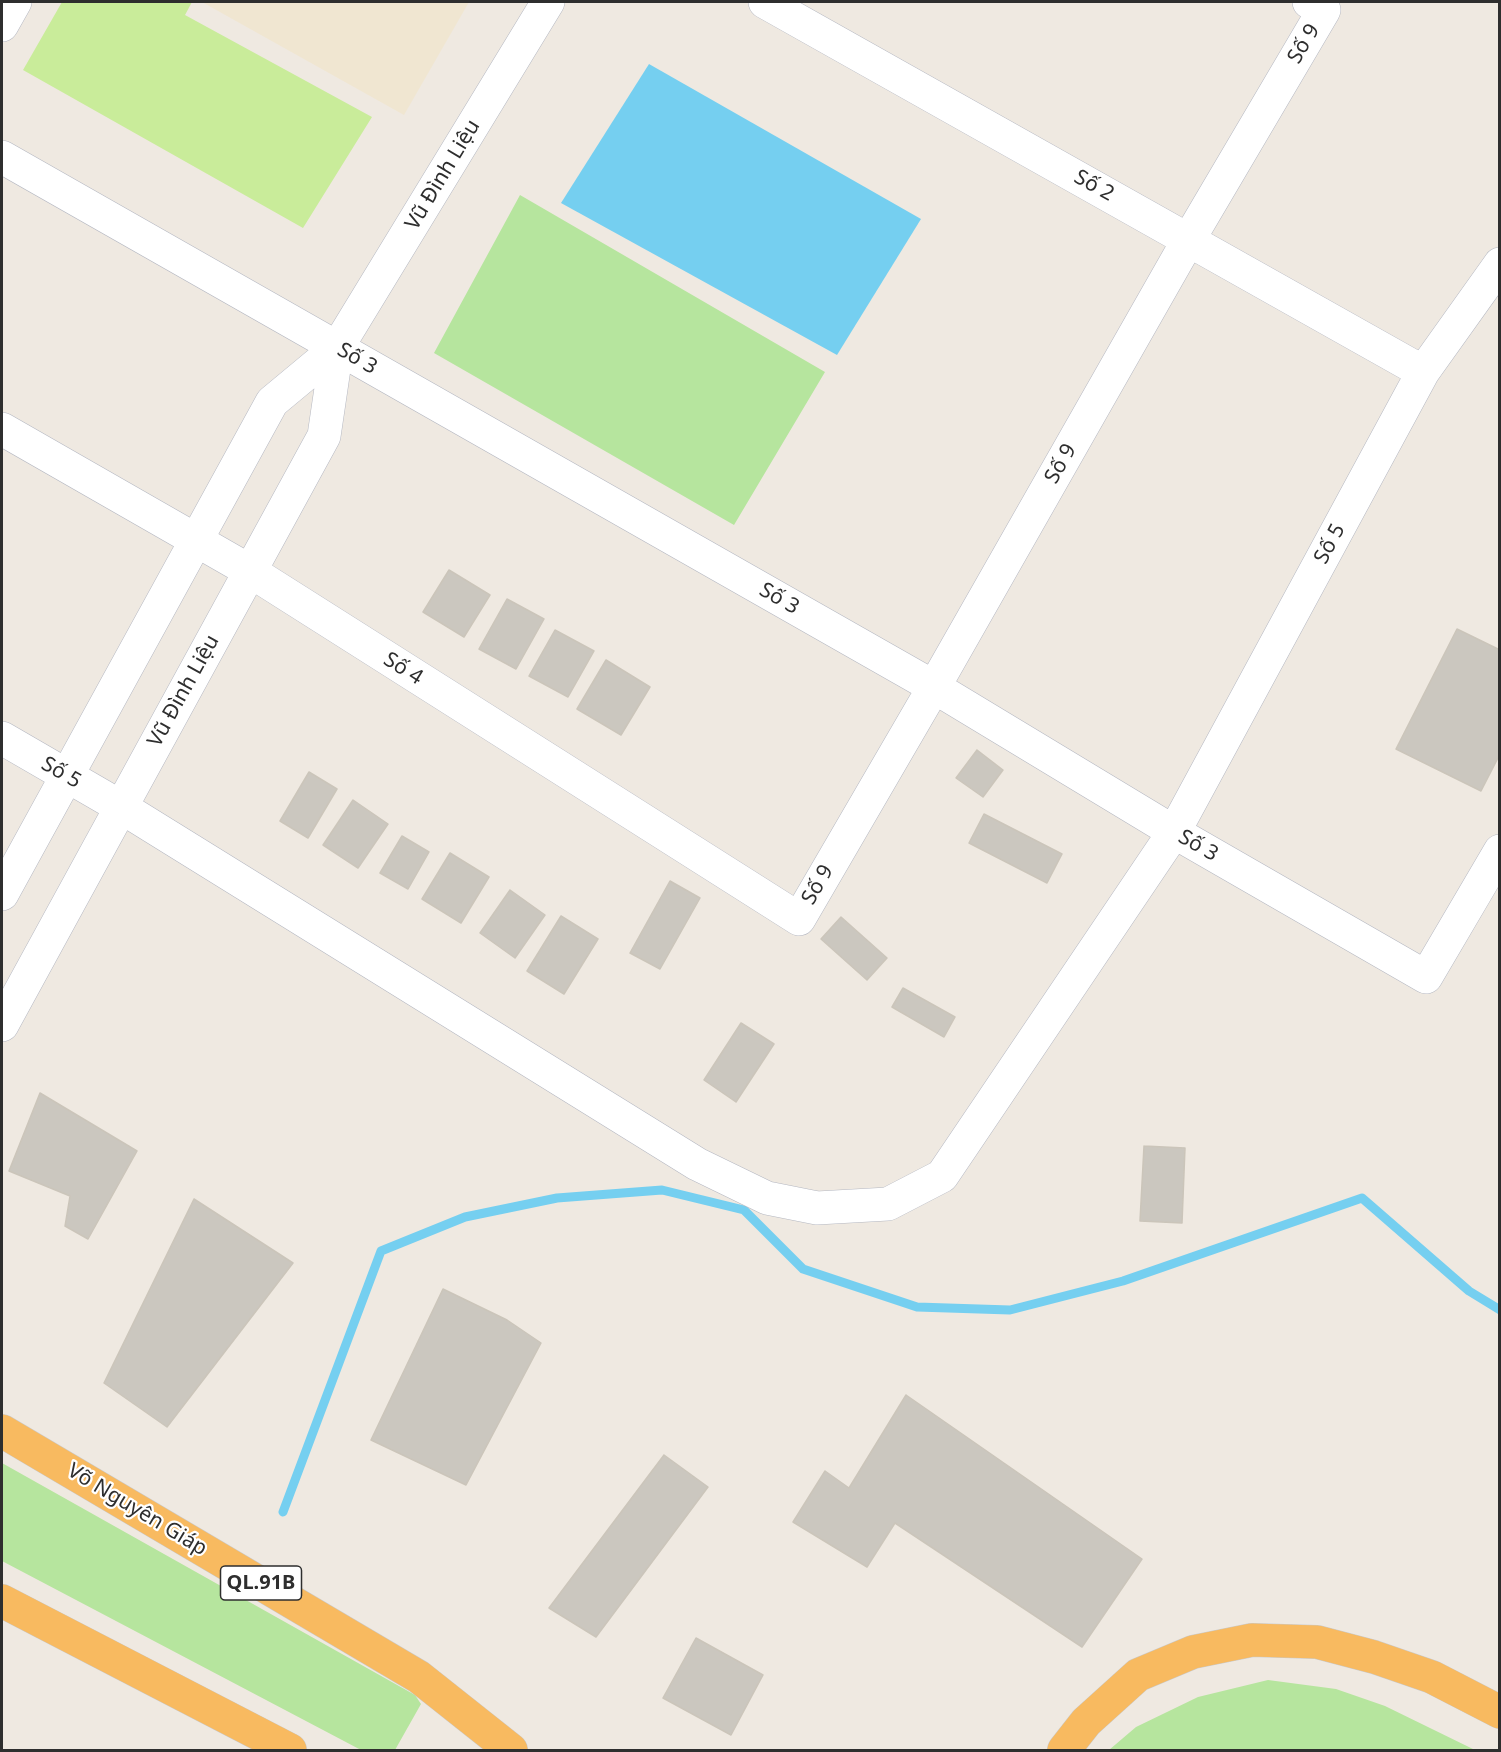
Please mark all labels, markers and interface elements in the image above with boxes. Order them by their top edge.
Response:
street label: Số 9 [1282,20,1326,68]
street label: Vũ Đình Liệu [400,115,486,235]
street label: Số 2 [1070,165,1118,207]
street label: Số 3 [333,338,381,380]
street label: Số 9 [1040,440,1082,488]
street label: Số 5 [1309,520,1351,568]
street label: Số 3 [755,578,803,620]
street label: Vũ Đình Liệu [143,631,225,751]
street label: Số 4 [379,647,427,691]
street label: Số 5 [37,752,85,794]
street label: Số 3 [1174,825,1222,867]
street label: Số 9 [797,861,839,909]
street label: Võ Nguyên Giáp [63,1458,211,1562]
road number: QL.91B [220,1566,302,1600]

